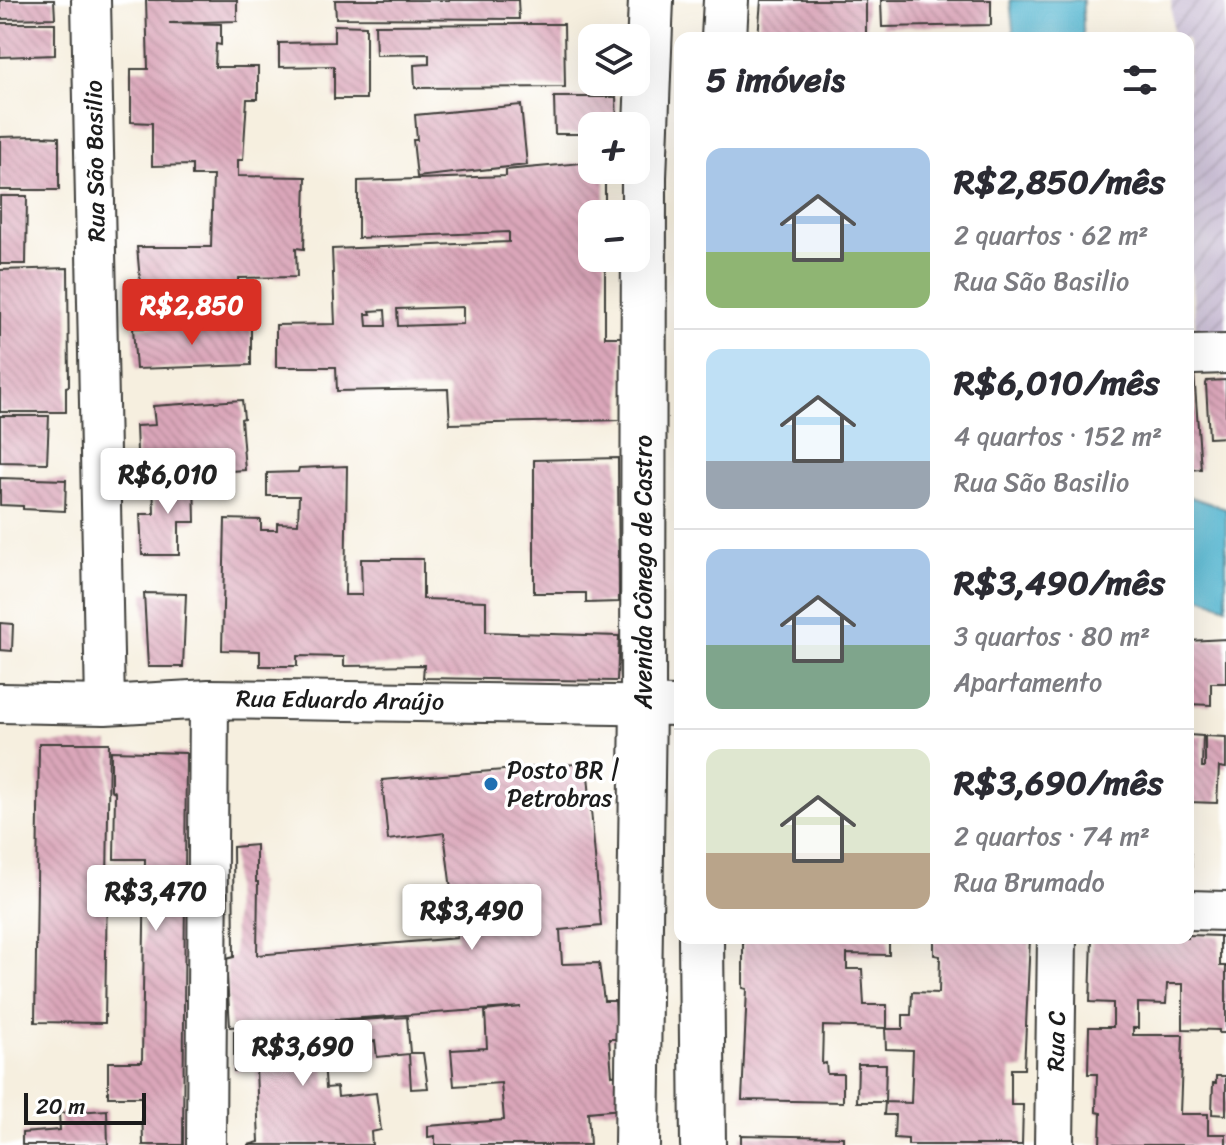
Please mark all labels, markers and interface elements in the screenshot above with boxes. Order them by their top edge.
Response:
map controls [578,24,650,272]
button: layers [578,24,650,96]
text: 5 imóveis [706,50,845,110]
icon: filters [1118,58,1162,102]
street label: Rua São Basilio [73,80,117,242]
button: + [578,112,650,184]
text: R$2,850/mês [954,152,1165,212]
icon: home [770,180,866,276]
button: − [578,200,650,272]
text: 2 quartos · 62 m² [954,212,1149,258]
text: Rua São Basilio [954,258,1129,304]
pin: R$2,850 [118,279,266,347]
text: R$2,850 [140,282,244,328]
text: R$6,010/mês [954,353,1160,413]
icon: home [770,381,866,477]
text: 4 quartos · 152 m² [954,413,1162,459]
street label: Avenida Cônego de Castro [622,435,664,710]
pin: R$6,010 [94,448,242,516]
text: R$6,010 [118,451,218,497]
text: Rua São Basilio [954,459,1129,505]
text: R$3,490/mês [954,553,1165,613]
icon: home [770,581,866,677]
text: 3 quartos · 80 m² [954,613,1150,659]
text: Apartamento [954,659,1102,705]
street label: Rua Eduardo Araújo [236,677,444,723]
place label: Posto BR | Petrobras [507,749,620,819]
text: R$3,690/mês [954,753,1163,813]
marker: Posto BR | Petrobras [482,775,500,793]
icon: home [770,781,866,877]
text: 2 quartos · 74 m² [954,813,1150,859]
text: Rua Brumado [954,859,1105,905]
pin: R$3,470 [82,865,230,933]
text: R$3,470 [105,868,207,914]
pin: R$3,490 [398,884,546,952]
text: R$3,490 [420,887,524,933]
street label: Rua C [1034,1010,1078,1072]
pin: R$3,690 [229,1020,377,1088]
text: R$3,690 [252,1023,354,1069]
text: 20 m [36,1087,85,1126]
scale bar [24,1089,146,1125]

